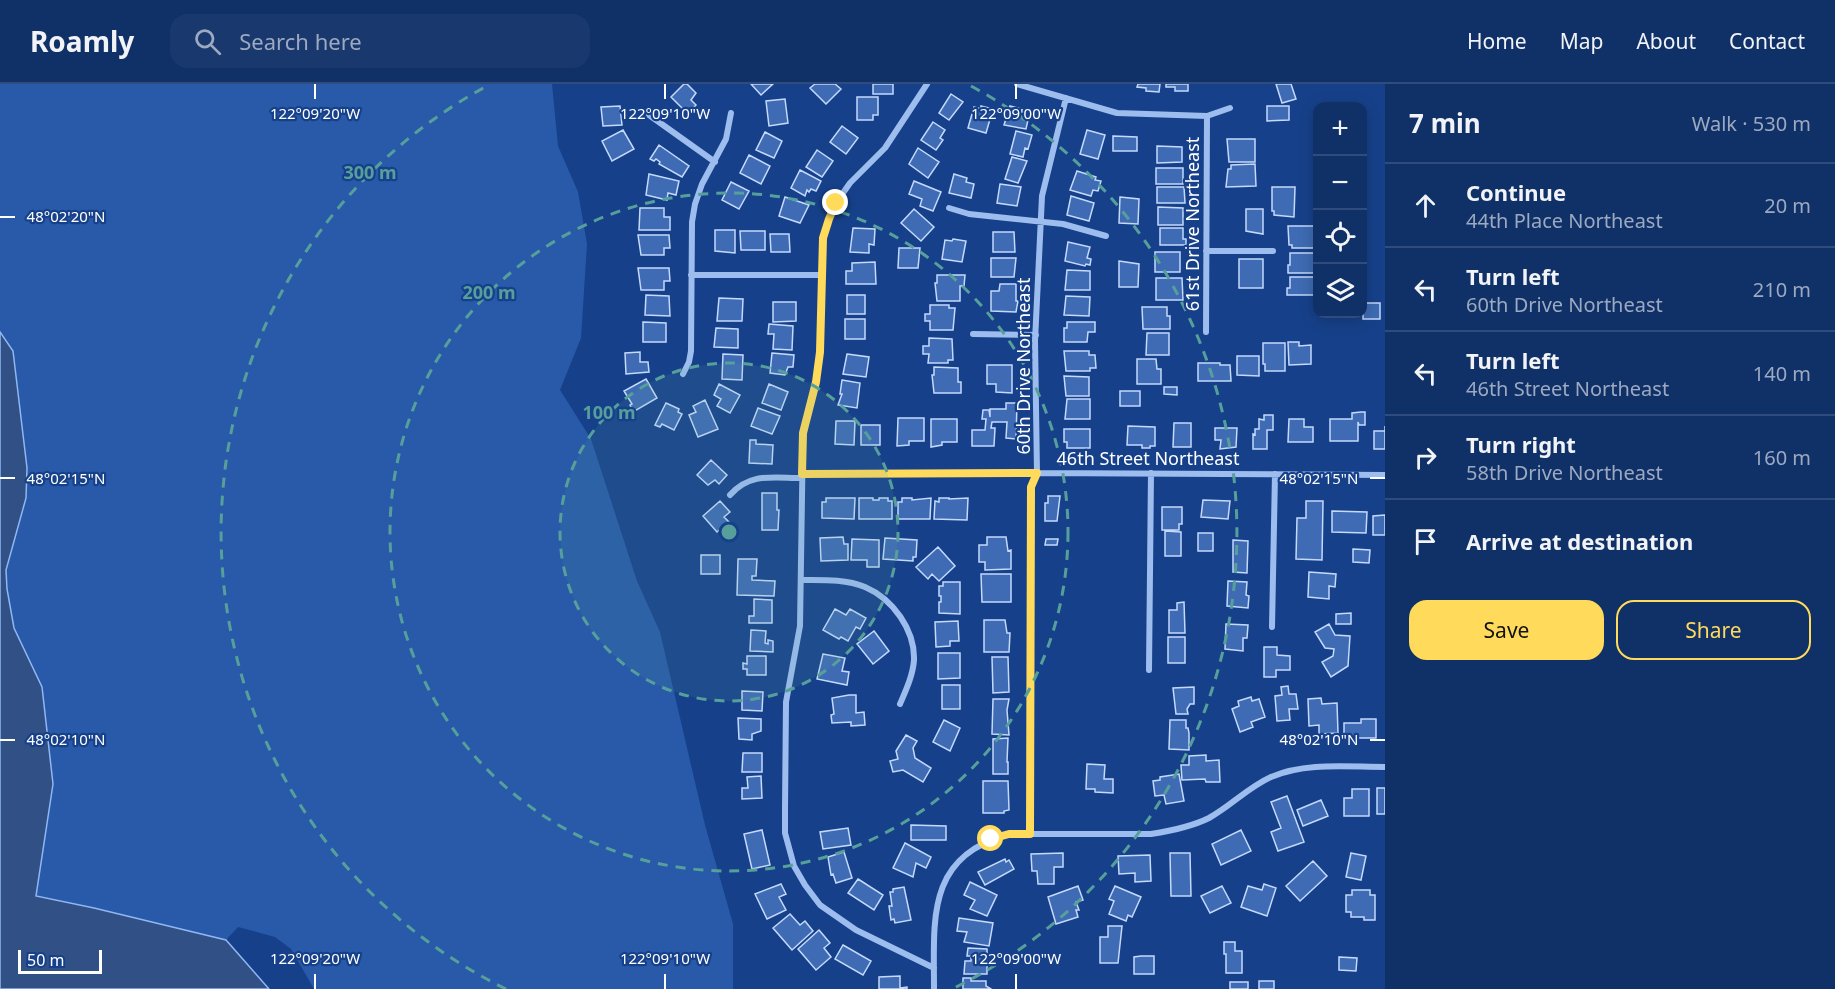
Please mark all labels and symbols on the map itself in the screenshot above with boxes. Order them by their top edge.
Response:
text: 122°09'20"W [270,103,360,123]
text: 122°09'10"W [620,103,710,123]
text: 122°09'00"W [971,103,1061,123]
street label: 61st Drive Northeast [1180,136,1204,311]
text: 300 m [343,160,397,184]
route end [822,189,848,215]
text: 48°02'20"N [27,206,105,226]
street label: 60th Drive Northeast [1011,277,1035,455]
text: 200 m [462,280,516,304]
text: 100 m [582,400,636,424]
street label: 46th Street Northeast [1057,446,1240,470]
text: 48°02'15"N [27,468,105,488]
text: 48°02'15"N [1280,468,1358,488]
centre of rings [719,522,739,542]
text: 48°02'10"N [27,729,105,749]
text: 48°02'10"N [1280,729,1358,749]
route start [977,825,1003,851]
scale bar [18,947,102,974]
text: 122°09'20"W [270,948,360,968]
text: 122°09'10"W [620,948,710,968]
text: 122°09'00"W [971,948,1061,968]

